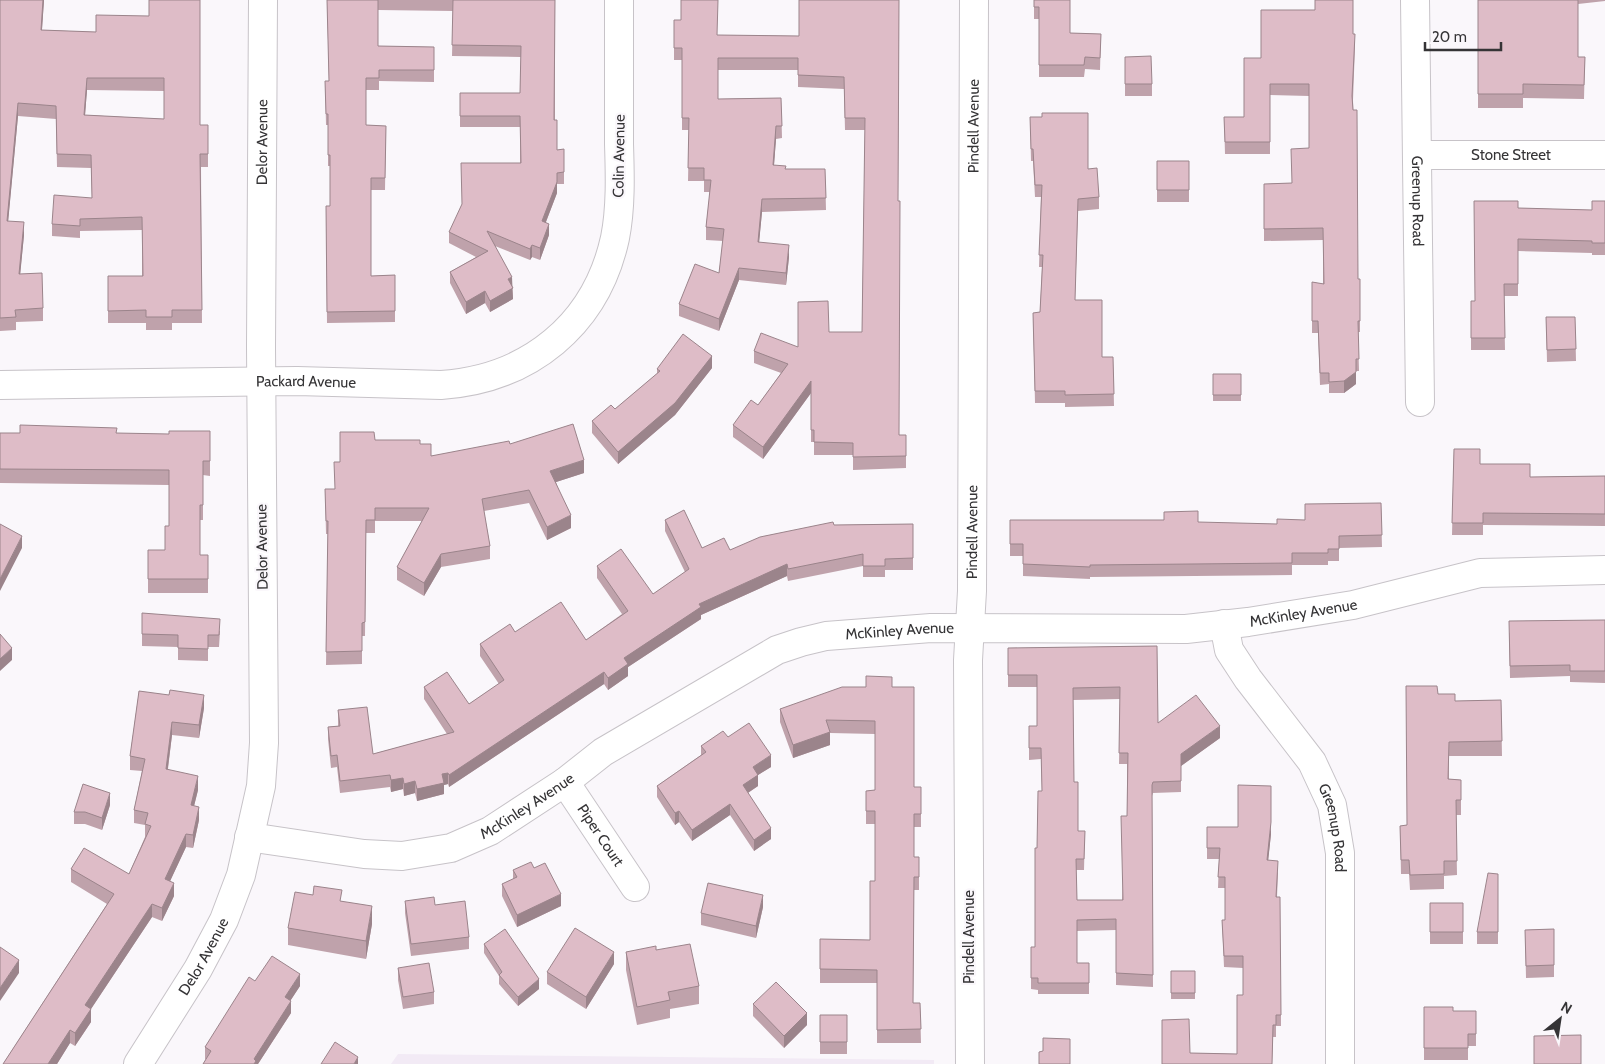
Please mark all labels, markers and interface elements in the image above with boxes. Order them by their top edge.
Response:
scale bar [1425,20,1501,52]
text: 20 m [1432,28,1467,46]
street label: Pindell Avenue [964,79,983,173]
street label: Delor Avenue [253,99,271,185]
street label: Colin Avenue [609,114,629,198]
street label: Stone Street [1471,146,1551,164]
street label: Greenup Road [1408,156,1427,246]
street label: Packard Avenue [256,372,357,392]
street label: Pindell Avenue [963,485,981,579]
street label: Delor Avenue [252,504,272,590]
street label: McKinley Avenue [1248,595,1359,631]
street label: McKinley Avenue [845,619,954,643]
street label: McKinley Avenue [477,769,578,843]
street label: Greenup Road [1314,781,1349,872]
street label: Piper Court [573,801,628,870]
street label: Pindell Avenue [960,890,978,984]
street label: Delor Avenue [175,914,233,999]
north arrow [1535,994,1585,1044]
text: N [1558,997,1575,1018]

